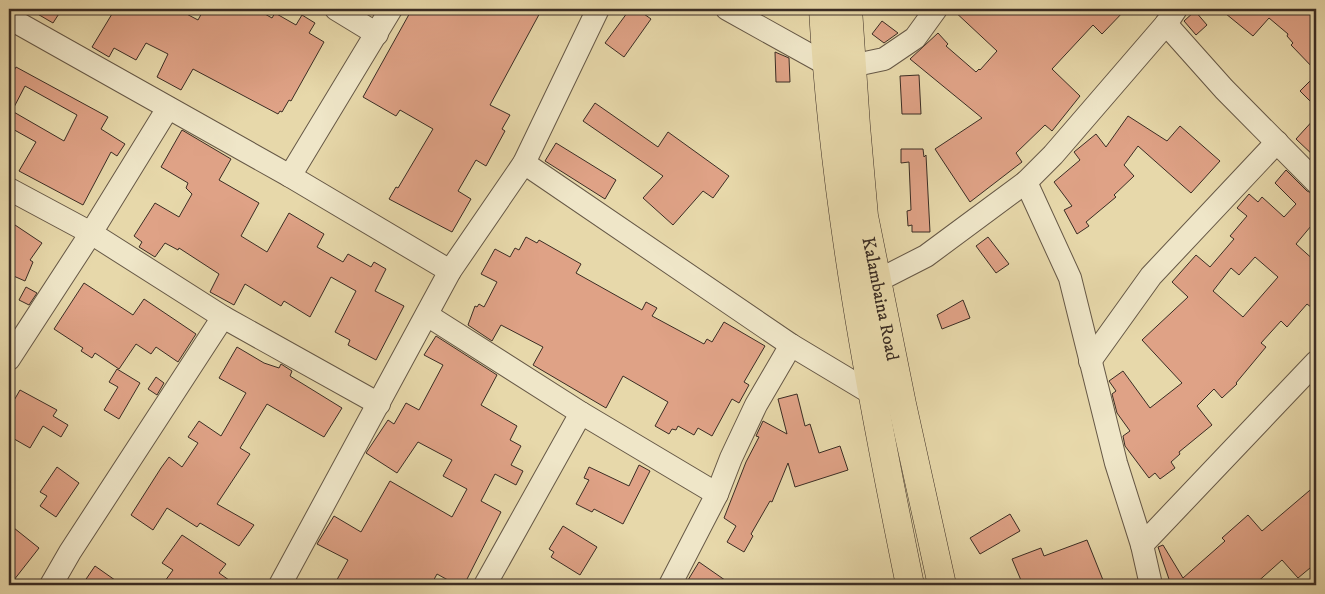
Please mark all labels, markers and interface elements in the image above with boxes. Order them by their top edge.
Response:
street label: Kalambaina Road [856,235,903,363]

